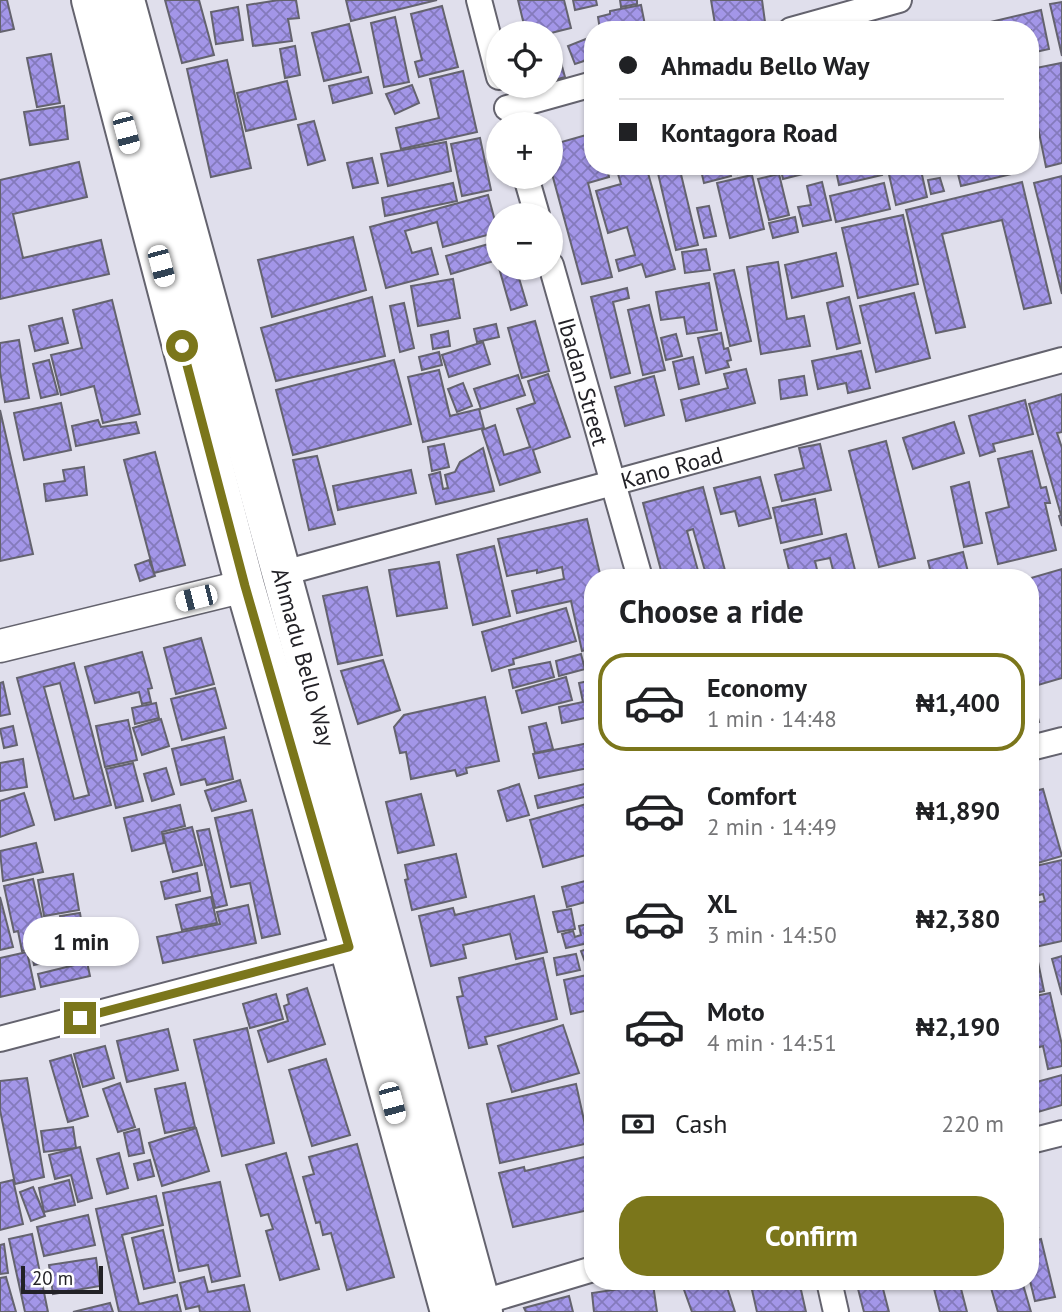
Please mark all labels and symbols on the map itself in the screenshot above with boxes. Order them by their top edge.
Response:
car [111,110,142,156]
car [146,243,177,289]
street label: Ibadan Street [552,314,616,449]
route start [166,330,198,362]
street label: Kano Road [617,439,726,495]
street label: Ahmadu Bello Way [266,564,343,750]
car [174,583,219,613]
callout: 1 min [22,916,138,965]
route end [64,1002,96,1034]
car [377,1080,408,1126]
scale bar [21,1263,103,1295]

